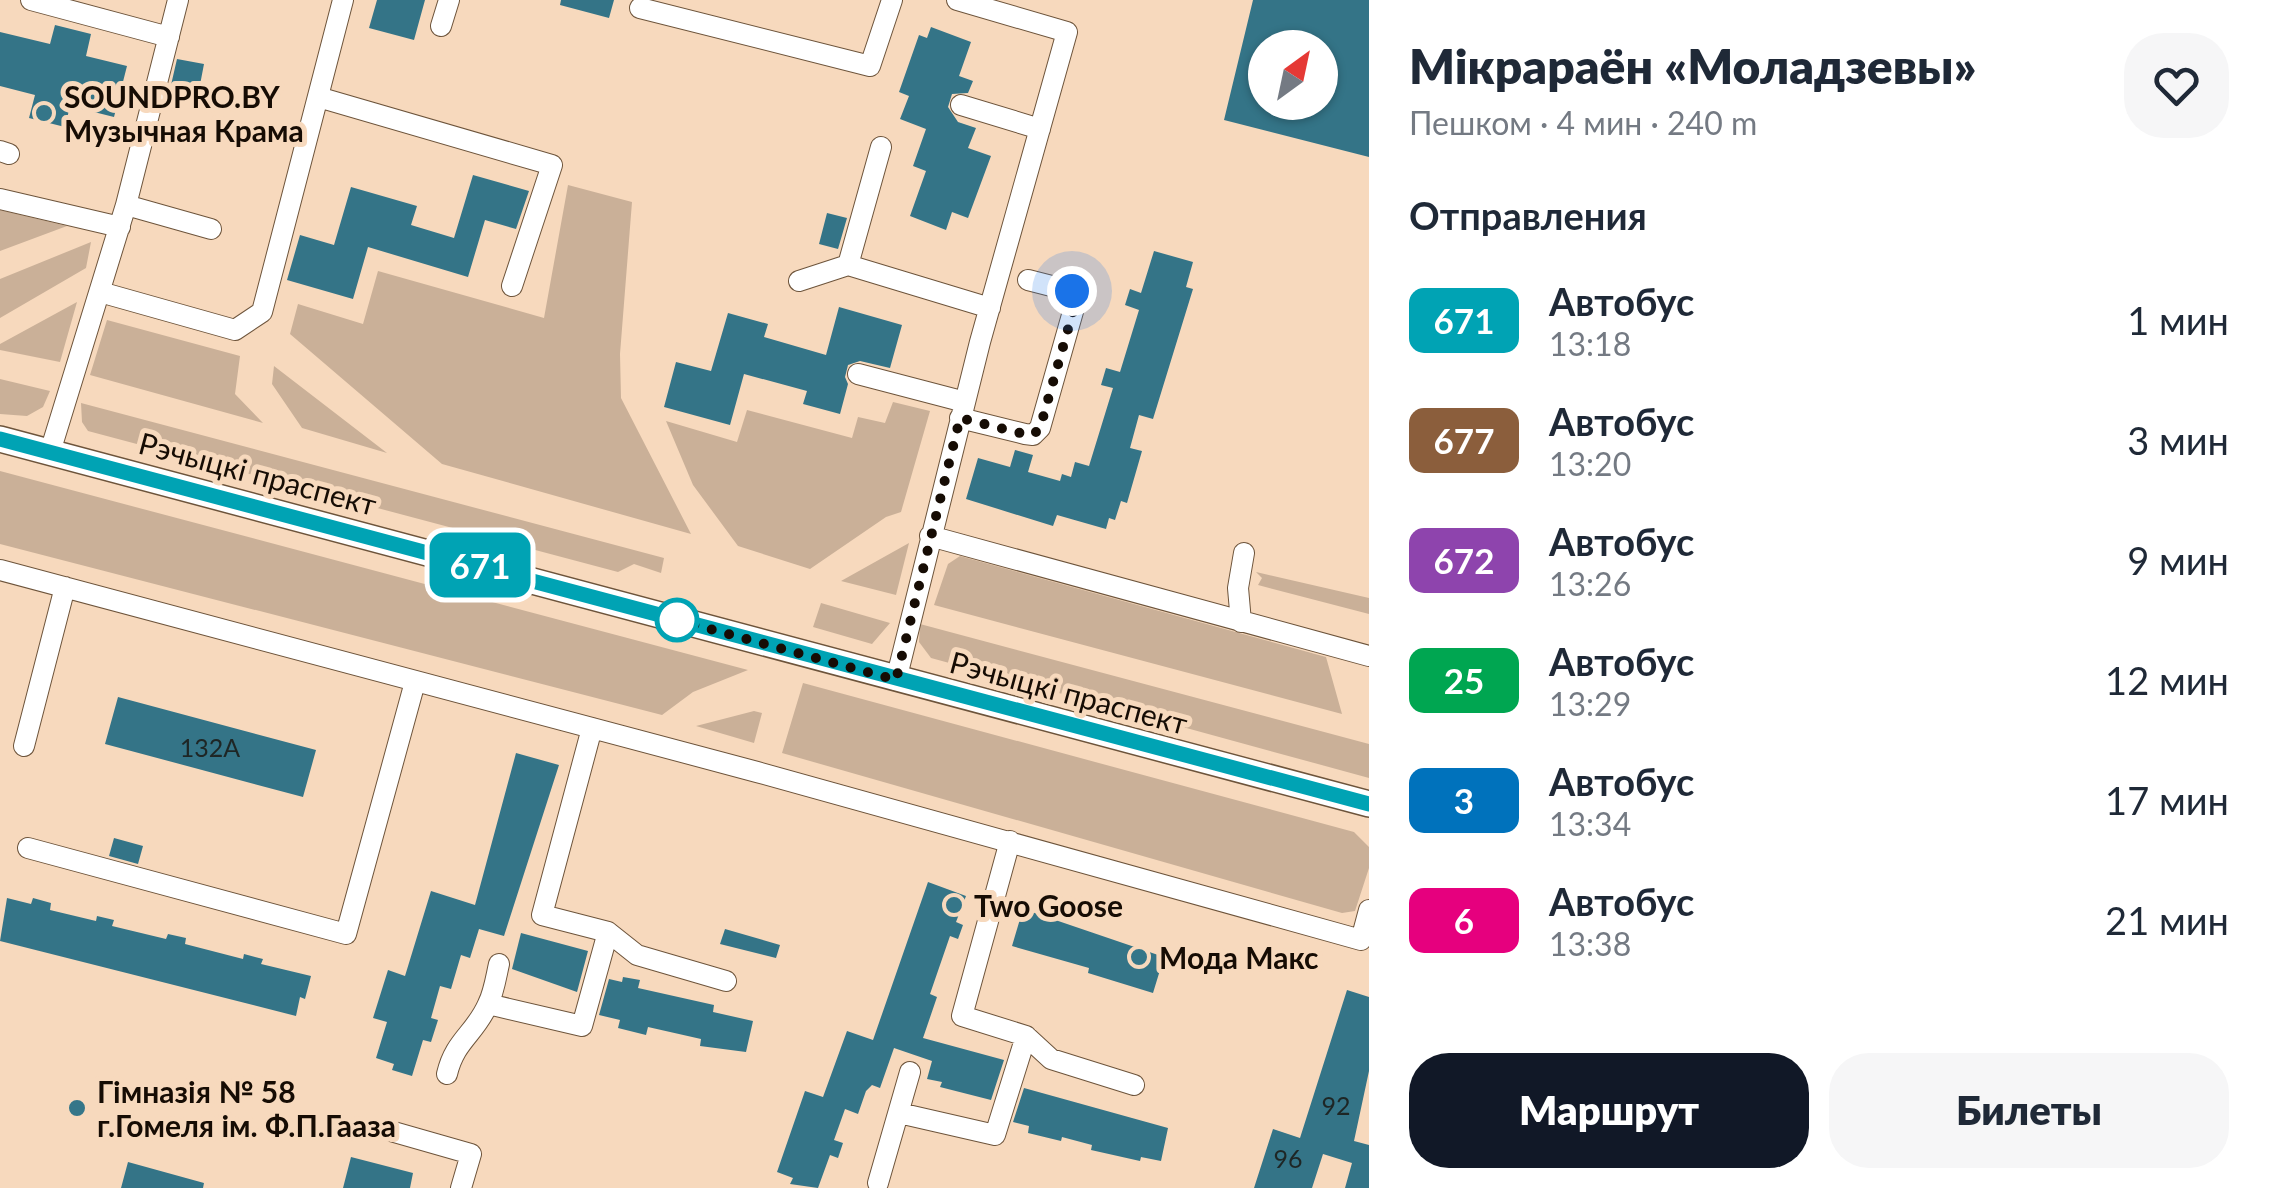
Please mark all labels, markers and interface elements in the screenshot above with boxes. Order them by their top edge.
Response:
north arrow [1248,30,1338,120]
map controls [1248,30,1338,120]
button: heart [2124,33,2229,138]
text: Мікрараён «Моладзевы» [1409,37,1977,94]
place label: SOUNDPRO.BY Музычная Крама [64,78,304,148]
marker: SOUNDPRO.BY Музычная Крама [33,102,55,124]
text: Пешком · 4 мин · 240 m [1409,103,1757,142]
text: Отправления [1409,192,1647,238]
your location [1047,266,1097,316]
text: Автобус [1549,278,1694,324]
text: 1 мин [2127,297,2229,343]
text: 671 [1434,299,1494,341]
text: 13:18 [1549,324,1631,363]
text: Автобус [1549,398,1694,444]
text: 3 мин [2127,417,2229,463]
text: 677 [1434,419,1494,461]
street label: Рэчыцкі праспект [135,424,381,522]
text: 13:20 [1549,444,1631,483]
text: Автобус [1549,518,1694,564]
line badge: 671 [422,532,538,598]
text: 9 мин [2127,537,2229,583]
text: 672 [1434,539,1494,581]
text: 671 [450,544,510,586]
text: 13:26 [1549,564,1631,603]
unlabelled marker [656,599,698,641]
text: Автобус [1549,638,1694,684]
street label: Рэчыцкі праспект [946,643,1192,741]
text: 12 мин [2105,657,2229,703]
text: 25 [1444,659,1484,701]
text: 13:29 [1549,684,1631,723]
house number: 132А [180,732,240,762]
text: Автобус [1549,758,1694,804]
text: 17 мин [2105,777,2229,823]
text: 3 [1454,779,1474,821]
text: 13:34 [1549,804,1631,843]
text: Автобус [1549,878,1694,924]
place label: Two Goose [974,887,1123,923]
marker: Two Goose [943,894,965,916]
text: 21 мин [2105,897,2229,943]
text: 6 [1454,899,1474,941]
text: 13:38 [1549,924,1631,963]
place label: Мода Макс [1159,939,1319,975]
marker: Мода Макс [1128,946,1150,968]
button: Маршрут [1409,1053,1809,1168]
button: Билеты [1829,1053,2229,1168]
place label: Гімназія № 58 г.Гомеля ім. Ф.П.Гааза [97,1073,396,1143]
house number: 92 [1321,1090,1351,1120]
marker: Гімназія № 58 г.Гомеля ім. Ф.П.Гааза [66,1097,88,1119]
house number: 96 [1273,1143,1303,1173]

